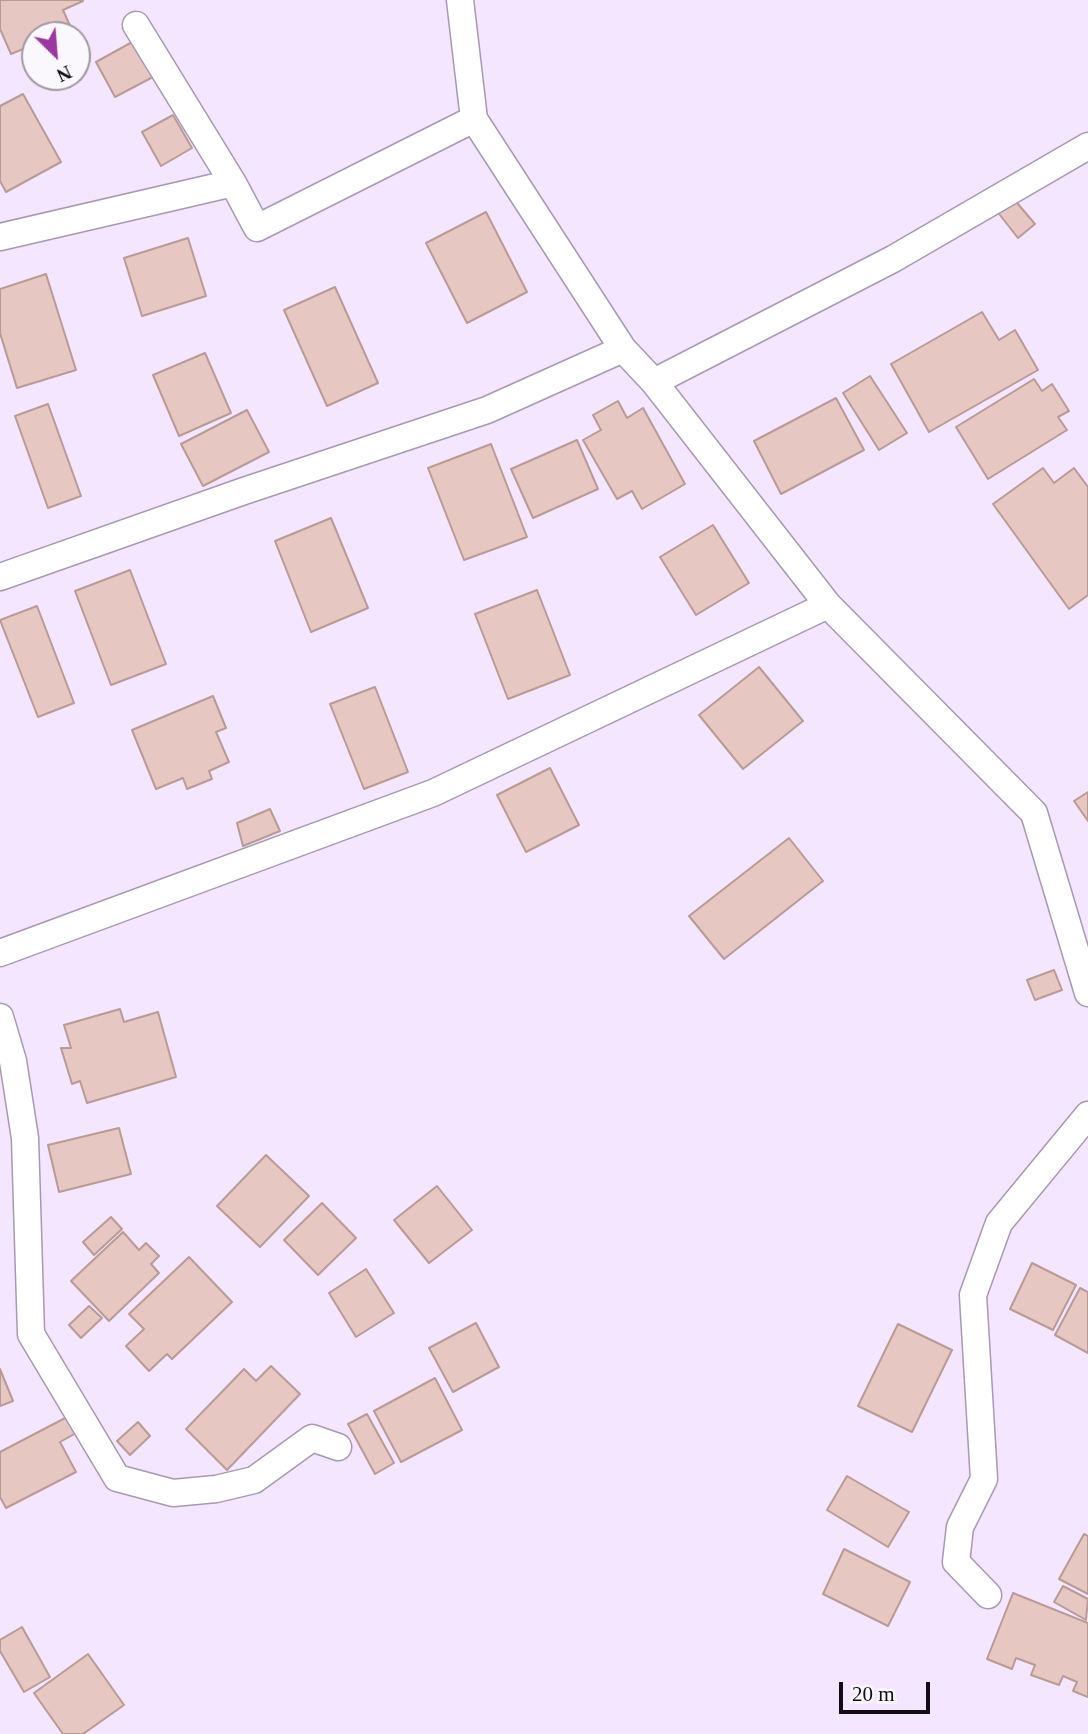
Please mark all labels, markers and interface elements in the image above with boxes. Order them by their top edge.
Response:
north arrow [21,21,91,91]
text: N [54,61,75,86]
scale bar [843,1668,934,1712]
text: 20 m [852,1682,895,1706]

